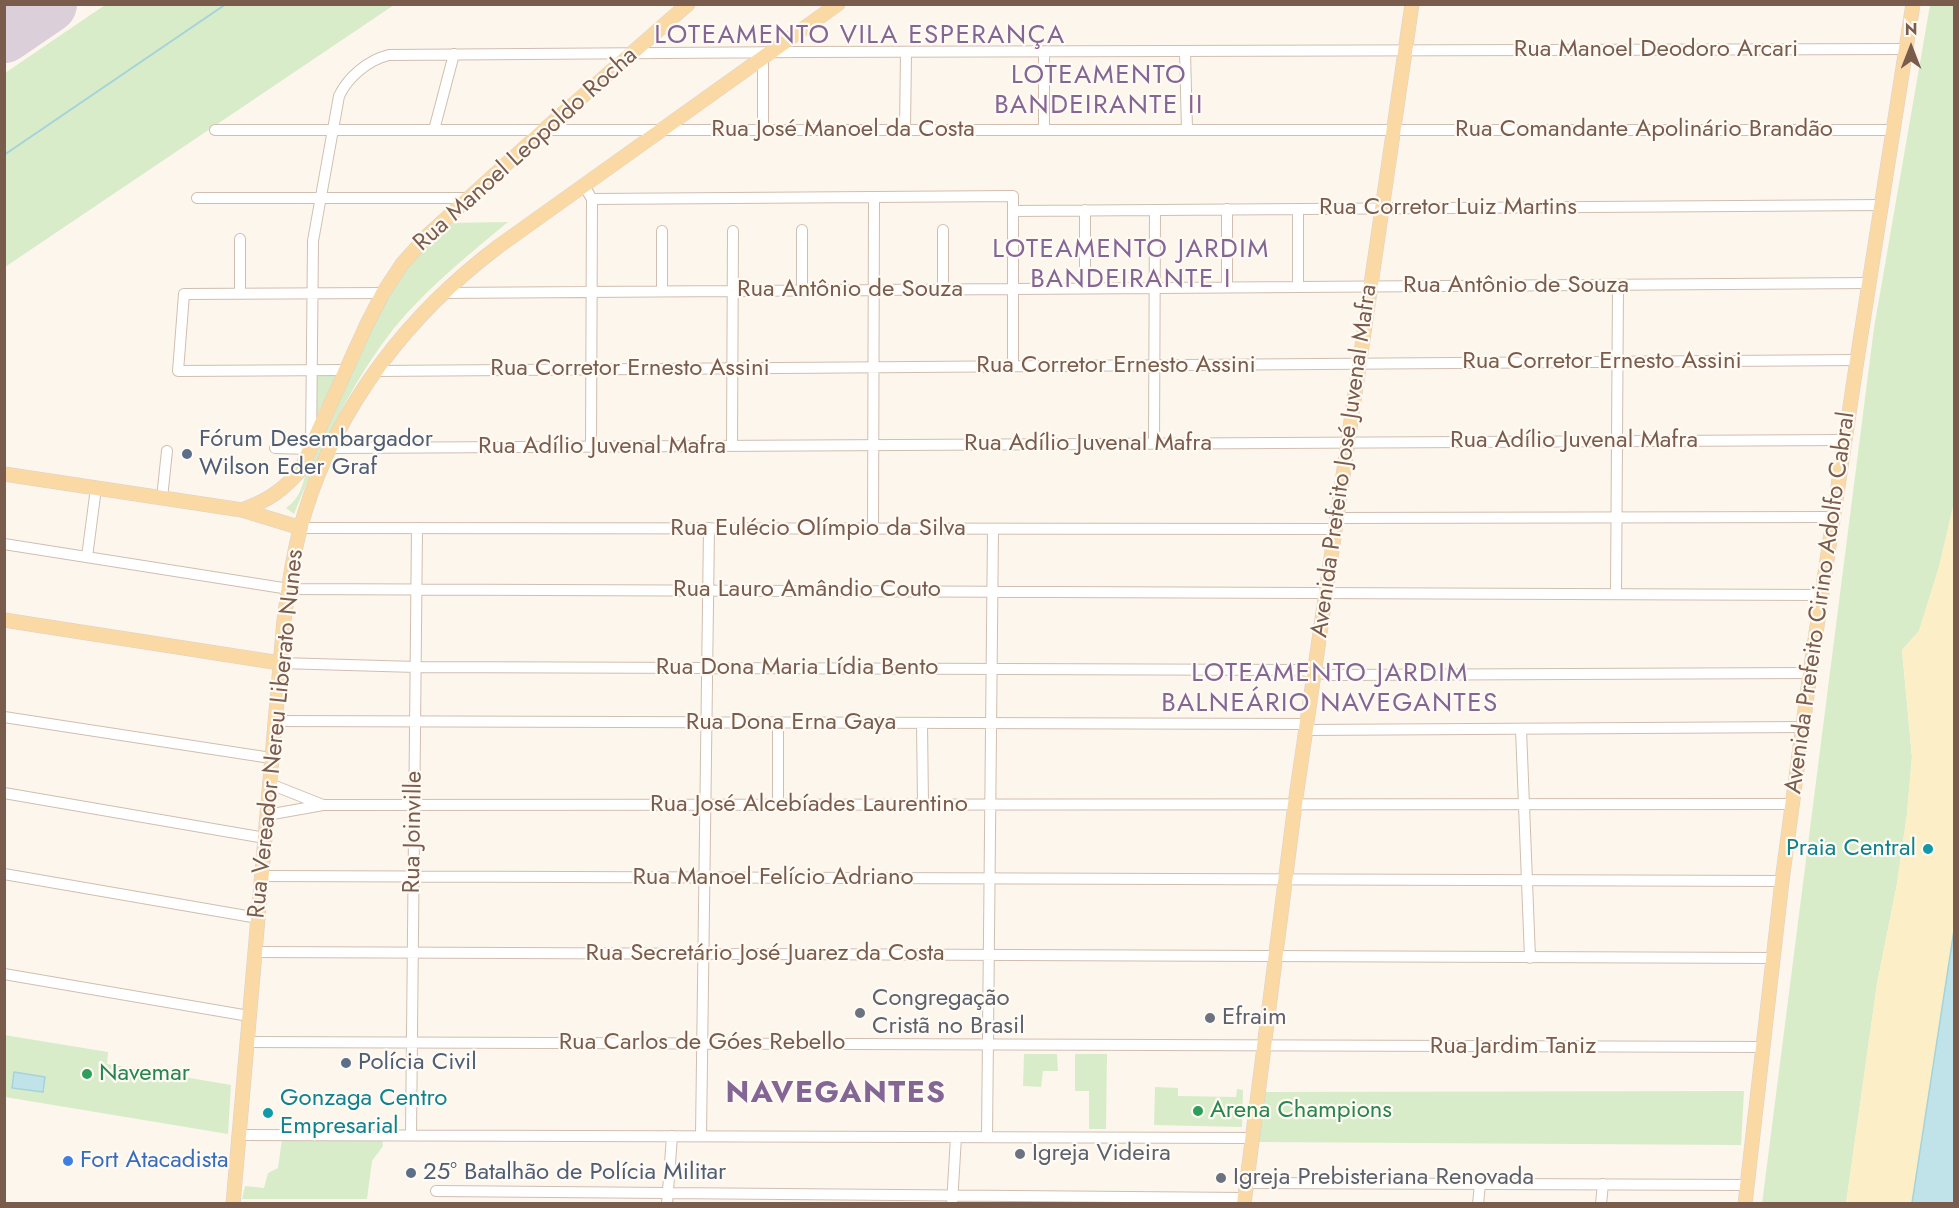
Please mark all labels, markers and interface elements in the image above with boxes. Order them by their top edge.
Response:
north arrow [1881,18,1941,78]
text: N [1905,18,1917,41]
district label: LOTEAMENTO VILA ESPERANÇA [654,21,1066,53]
street label: Rua Manoel Deodoro Arcari [1514,36,1798,64]
street label: Rua Manoel Leopoldo Rocha [408,42,644,258]
district label: LOTEAMENTO BANDEIRANTE II [994,61,1204,122]
street label: Rua José Manoel da Costa [711,116,975,144]
street label: Rua Comandante Apolinário Brandão [1455,116,1833,144]
street label: Rua Corretor Luiz Martins [1319,194,1577,222]
district label: LOTEAMENTO JARDIM BANDEIRANTE I [992,235,1270,296]
street label: Rua Antônio de Souza [1403,272,1629,300]
street label: Rua Antônio de Souza [737,276,963,304]
street label: Avenida Prefeito José Juvenal Mafra [1306,283,1384,639]
street label: Rua Corretor Ernesto Assini [1462,348,1742,376]
street label: Rua Corretor Ernesto Assini [976,352,1256,380]
street label: Rua Corretor Ernesto Assini [490,355,770,383]
street label: Avenida Prefeito Cirino Adolfo Cabral [1780,410,1862,796]
place label: Fórum Desembargador Wilson Eder Graf [199,426,433,482]
street label: Rua Adílio Juvenal Mafra [1450,427,1698,455]
street label: Rua Adílio Juvenal Mafra [964,430,1212,458]
street label: Rua Adílio Juvenal Mafra [478,433,726,461]
marker: Fórum Desembargador Wilson Eder Graf [180,447,194,461]
street label: Rua Eulécio Olímpio da Silva [670,515,966,543]
street label: Rua Vereador Nereu Liberato Nunes [243,548,311,920]
street label: Rua Lauro Amândio Couto [673,576,941,604]
street label: Rua Dona Maria Lídia Bento [656,654,938,682]
district label: LOTEAMENTO JARDIM BALNEÁRIO NAVEGANTES [1161,659,1499,720]
street label: Rua Dona Erna Gaya [686,709,896,737]
street label: Rua Joinville [399,770,429,894]
street label: Rua José Alcebíades Laurentino [650,791,968,819]
place label: Praia Central [1786,835,1916,863]
marker: Praia Central [1921,842,1935,856]
street label: Rua Manoel Felício Adriano [632,864,914,892]
street label: Rua Secretário José Juarez da Costa [585,940,945,968]
place label: Congregação Cristã no Brasil [872,985,1025,1041]
place label: Efraim [1222,1004,1287,1032]
marker: Congregação Cristã no Brasil [853,1006,867,1020]
marker: Efraim [1203,1011,1217,1025]
street label: Rua Carlos de Góes Rebello [559,1029,845,1057]
street label: Rua Jardim Taniz [1430,1033,1596,1061]
place label: Polícia Civil [358,1049,477,1077]
marker: Polícia Civil [339,1056,353,1070]
place label: Navemar [99,1060,190,1088]
marker: Navemar [80,1067,94,1081]
district label: NAVEGANTES [725,1077,947,1113]
place label: Gonzaga Centro Empresarial [280,1085,447,1141]
place label: Arena Champions [1210,1097,1392,1125]
marker: Arena Champions [1191,1104,1205,1118]
marker: Gonzaga Centro Empresarial [261,1106,275,1120]
place label: Igreja Videira [1032,1140,1171,1168]
place label: Fort Atacadista [80,1147,229,1175]
marker: Igreja Videira [1013,1147,1027,1161]
marker: Fort Atacadista [61,1154,75,1168]
place label: 25º Batalhão de Polícia Militar [423,1159,726,1187]
place label: Igreja Prebisteriana Renovada [1233,1164,1534,1192]
marker: 25º Batalhão de Polícia Militar [404,1166,418,1180]
marker: Igreja Prebisteriana Renovada [1214,1171,1228,1185]

